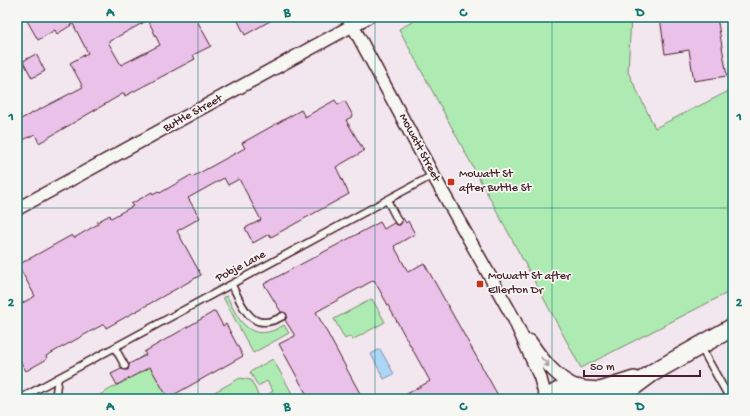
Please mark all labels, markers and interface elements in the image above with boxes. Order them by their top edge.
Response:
text: A [105,6,115,21]
text: B [283,6,292,21]
text: C [458,6,468,21]
text: D [635,6,645,21]
street label: Buttle Street [160,92,226,136]
text: 1 [7,110,14,125]
text: 1 [735,110,742,125]
street label: Mowatt Street [395,112,443,185]
place label: Mowatt St after Buttle St [459,168,532,196]
marker: Mowatt St after Buttle St [446,177,456,187]
street label: Pobje Lane [213,248,269,286]
place label: Mowatt St after Ellerton Dr [488,270,572,298]
marker: Mowatt St after Ellerton Dr [475,279,485,289]
text: 2 [8,296,15,311]
text: 2 [736,296,743,311]
scale bar [584,352,700,378]
one-way arrow [541,356,550,367]
text: 50 m [590,361,615,375]
text: A [105,400,115,415]
text: B [283,400,292,415]
text: C [458,400,468,415]
text: D [635,400,645,415]

